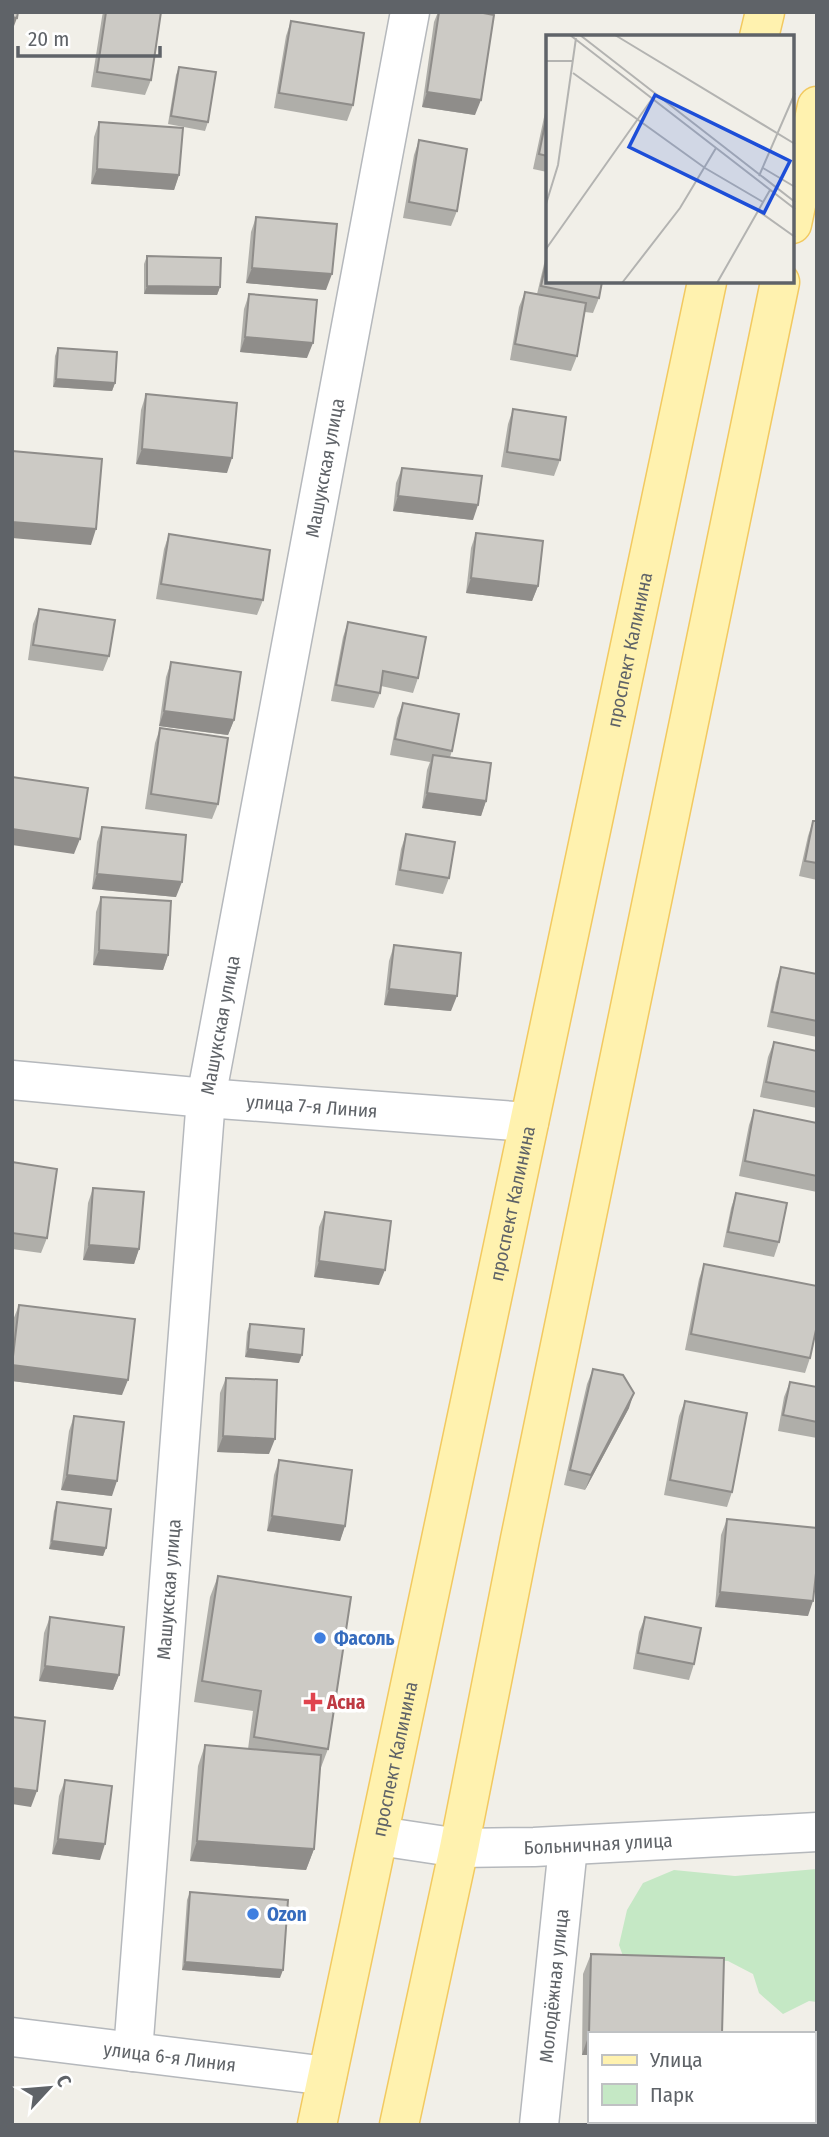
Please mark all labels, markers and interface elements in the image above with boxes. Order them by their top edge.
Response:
scale bar [18,14,159,58]
text: 20 m [28,26,69,52]
inset map [546,35,794,284]
street label: Машукская улица [301,396,349,539]
street label: проспект Калинина [602,570,657,729]
street label: Машукская улица [196,954,245,1097]
street label: улица 7-я Линия [245,1090,378,1123]
street label: проспект Калинина [485,1124,540,1283]
street label: Машукская улица [152,1518,186,1661]
place label: Фасоль [334,1627,395,1650]
marker: Фасоль [312,1630,328,1646]
street label: проспект Калинина [367,1680,423,1839]
place label: Асна [326,1691,365,1714]
marker: Асна [305,1694,321,1710]
street label: Больничная улица [523,1829,673,1859]
place label: Ozon [267,1903,307,1926]
marker: Ozon [245,1906,261,1922]
street label: Молодёжная улица [535,1908,573,2064]
legend [588,2032,815,2123]
street label: улица 6-я Линия [102,2037,237,2077]
text: Улица [649,2047,703,2073]
north arrow [14,2053,84,2123]
text: С [51,2071,76,2090]
text: Парк [650,2082,694,2108]

